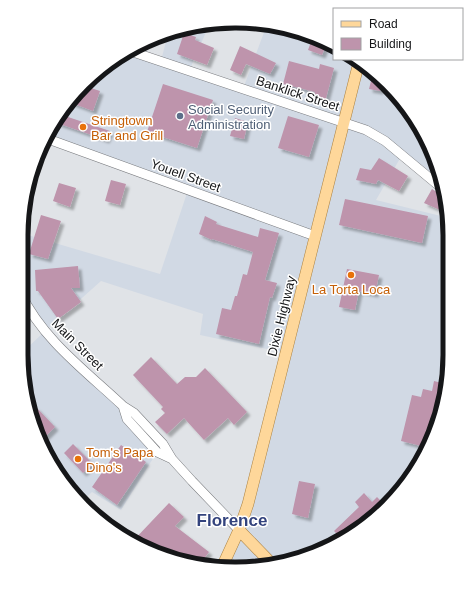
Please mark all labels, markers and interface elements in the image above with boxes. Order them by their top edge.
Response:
legend [333,8,463,60]
text: Road [369,17,398,31]
text: Building [369,37,412,51]
street label: Banklick Street [254,73,342,114]
place label: Social Security Administration [188,102,274,132]
marker: Social Security Administration [175,111,185,121]
place label: Stringtown Bar and Grill [91,113,163,143]
marker: Stringtown Bar and Grill [78,122,88,132]
street label: Youell Street [149,156,223,195]
marker: La Torta Loca [346,270,356,280]
street label: Dixie Highway [264,274,299,358]
place label: La Torta Loca [312,282,391,297]
street label: Main Street [49,316,107,373]
place label: Tom's Papa Dino's [86,445,154,475]
marker: Tom's Papa Dino's [73,454,83,464]
district label: Florence [197,511,267,530]

